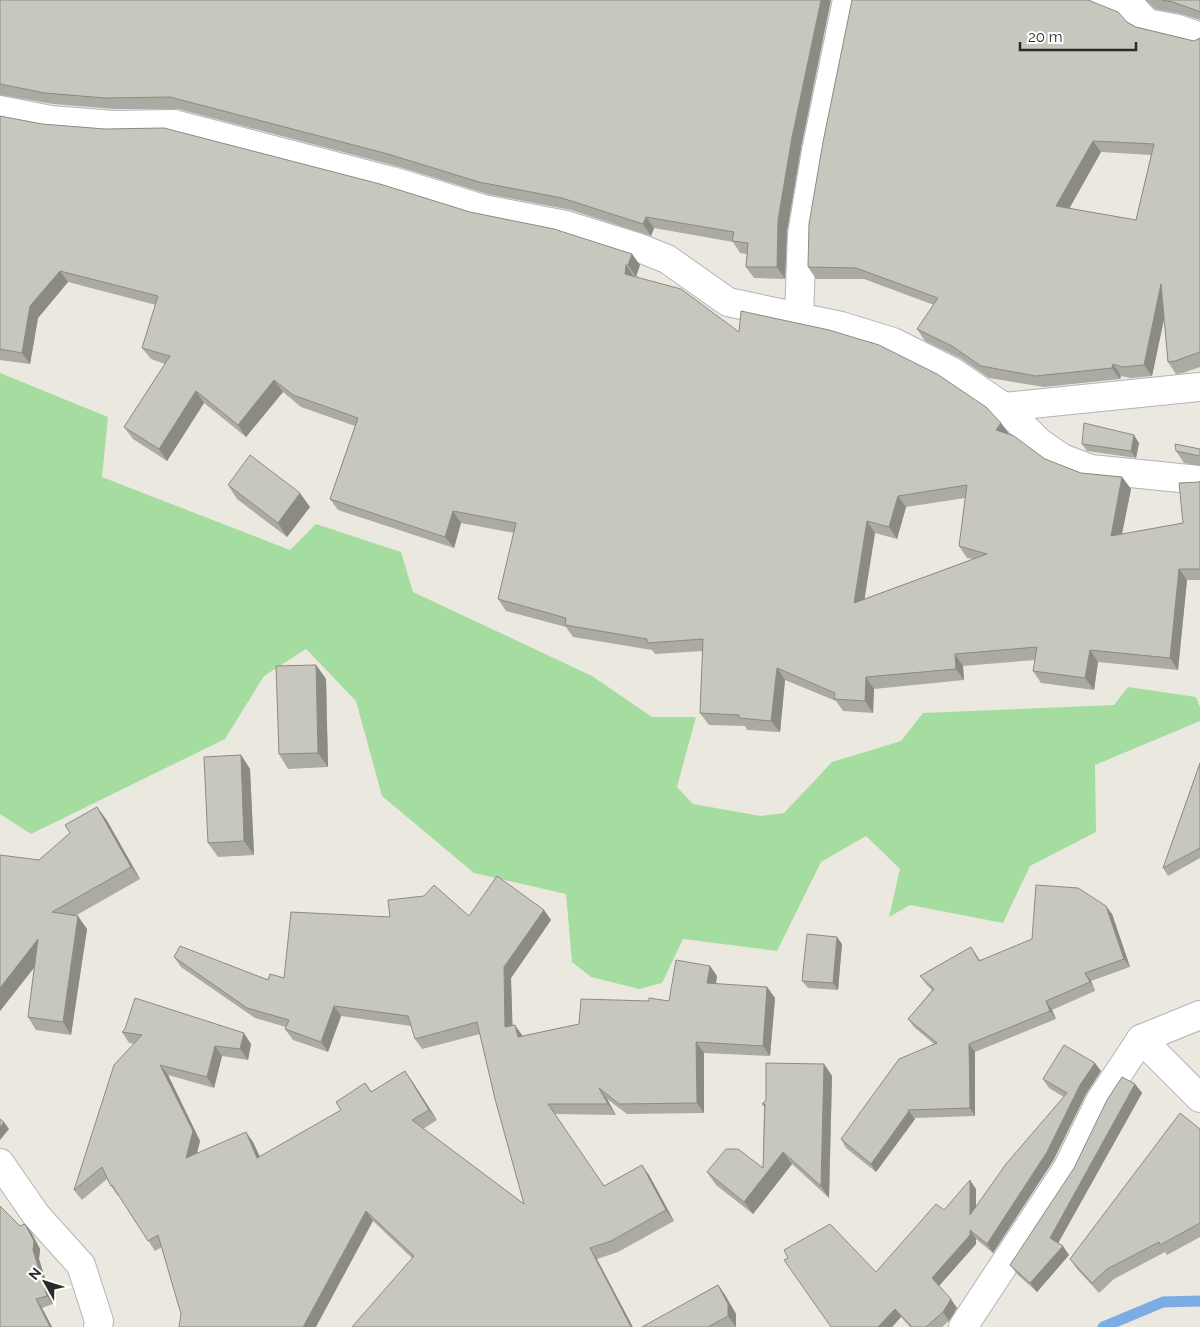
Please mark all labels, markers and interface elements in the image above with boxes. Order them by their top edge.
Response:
scale bar [1020,20,1136,52]
text: 20 m [1028,28,1063,46]
north arrow [20,1257,70,1307]
text: N [25,1265,44,1283]

